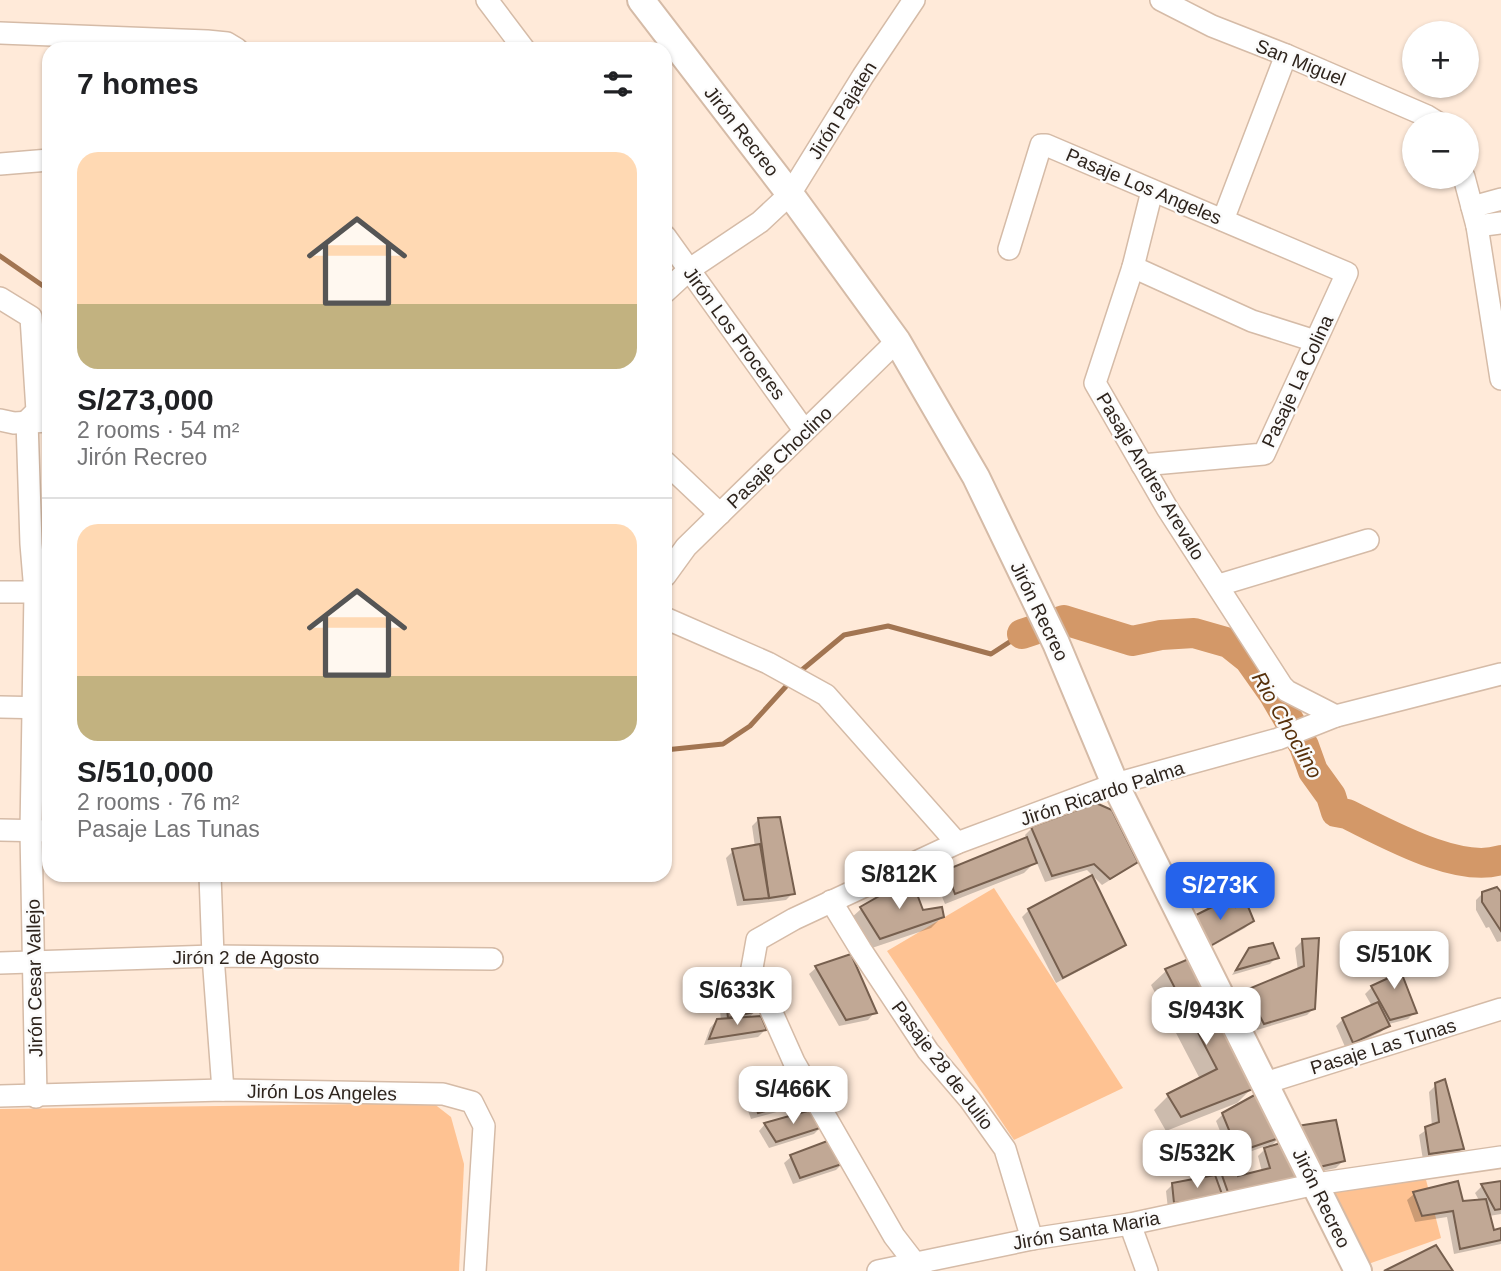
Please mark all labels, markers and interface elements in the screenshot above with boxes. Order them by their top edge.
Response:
map controls [1402,21,1479,189]
button: + [1402,21,1479,98]
street label: San Miguel [1253,35,1349,90]
street label: Jirón Pajaten [804,58,881,163]
icon: filters [599,65,637,103]
text: 7 homes [77,67,199,100]
street label: Jirón Recreo [700,82,783,180]
button: − [1402,112,1479,189]
street label: Pasaje Los Angeles [1063,144,1225,229]
icon: home [294,198,420,324]
street label: Jirón Los Proceres [680,263,790,404]
street label: Pasaje La Colina [1258,311,1338,451]
text: S/273,000 [77,383,214,416]
street label: Pasaje Andres Arevalo [1092,389,1209,564]
street label: Pasaje Choclino [723,402,836,513]
text: 2 rooms · 54 m² [77,417,239,443]
text: Jirón Recreo [77,444,207,470]
street label: Jirón Recreo [1007,558,1073,664]
icon: home [294,570,420,696]
water label: Rio Choclino [1248,667,1327,782]
text: S/510,000 [77,755,214,788]
street label: Jirón Ricardo Palma [1018,757,1187,830]
text: 2 rooms · 76 m² [77,789,239,815]
text: Pasaje Las Tunas [77,816,260,842]
pin: S/812K [842,852,956,911]
text: S/812K [861,861,937,887]
pin: S/273K [1163,862,1277,922]
text: S/273K [1182,872,1258,898]
street label: Jirón Cesar Vallejo [23,899,46,1057]
pin: S/510K [1337,932,1451,991]
text: S/510K [1356,941,1432,967]
street label: Jirón 2 de Agosto [173,947,319,968]
pin: S/633K [680,968,794,1027]
text: S/633K [699,977,775,1003]
pin: S/943K [1149,988,1263,1047]
street label: Pasaje 28 de Julio [887,997,998,1134]
text: S/943K [1168,997,1244,1023]
street label: Pasaje Las Tunas [1308,1014,1458,1079]
pin: S/466K [736,1066,850,1126]
text: S/466K [755,1076,831,1102]
street label: Jirón Los Angeles [247,1081,397,1104]
pin: S/532K [1140,1130,1254,1190]
text: S/532K [1159,1140,1235,1166]
street label: Jirón Recreo [1289,1145,1355,1251]
street label: Jirón Santa Maria [1011,1207,1162,1254]

